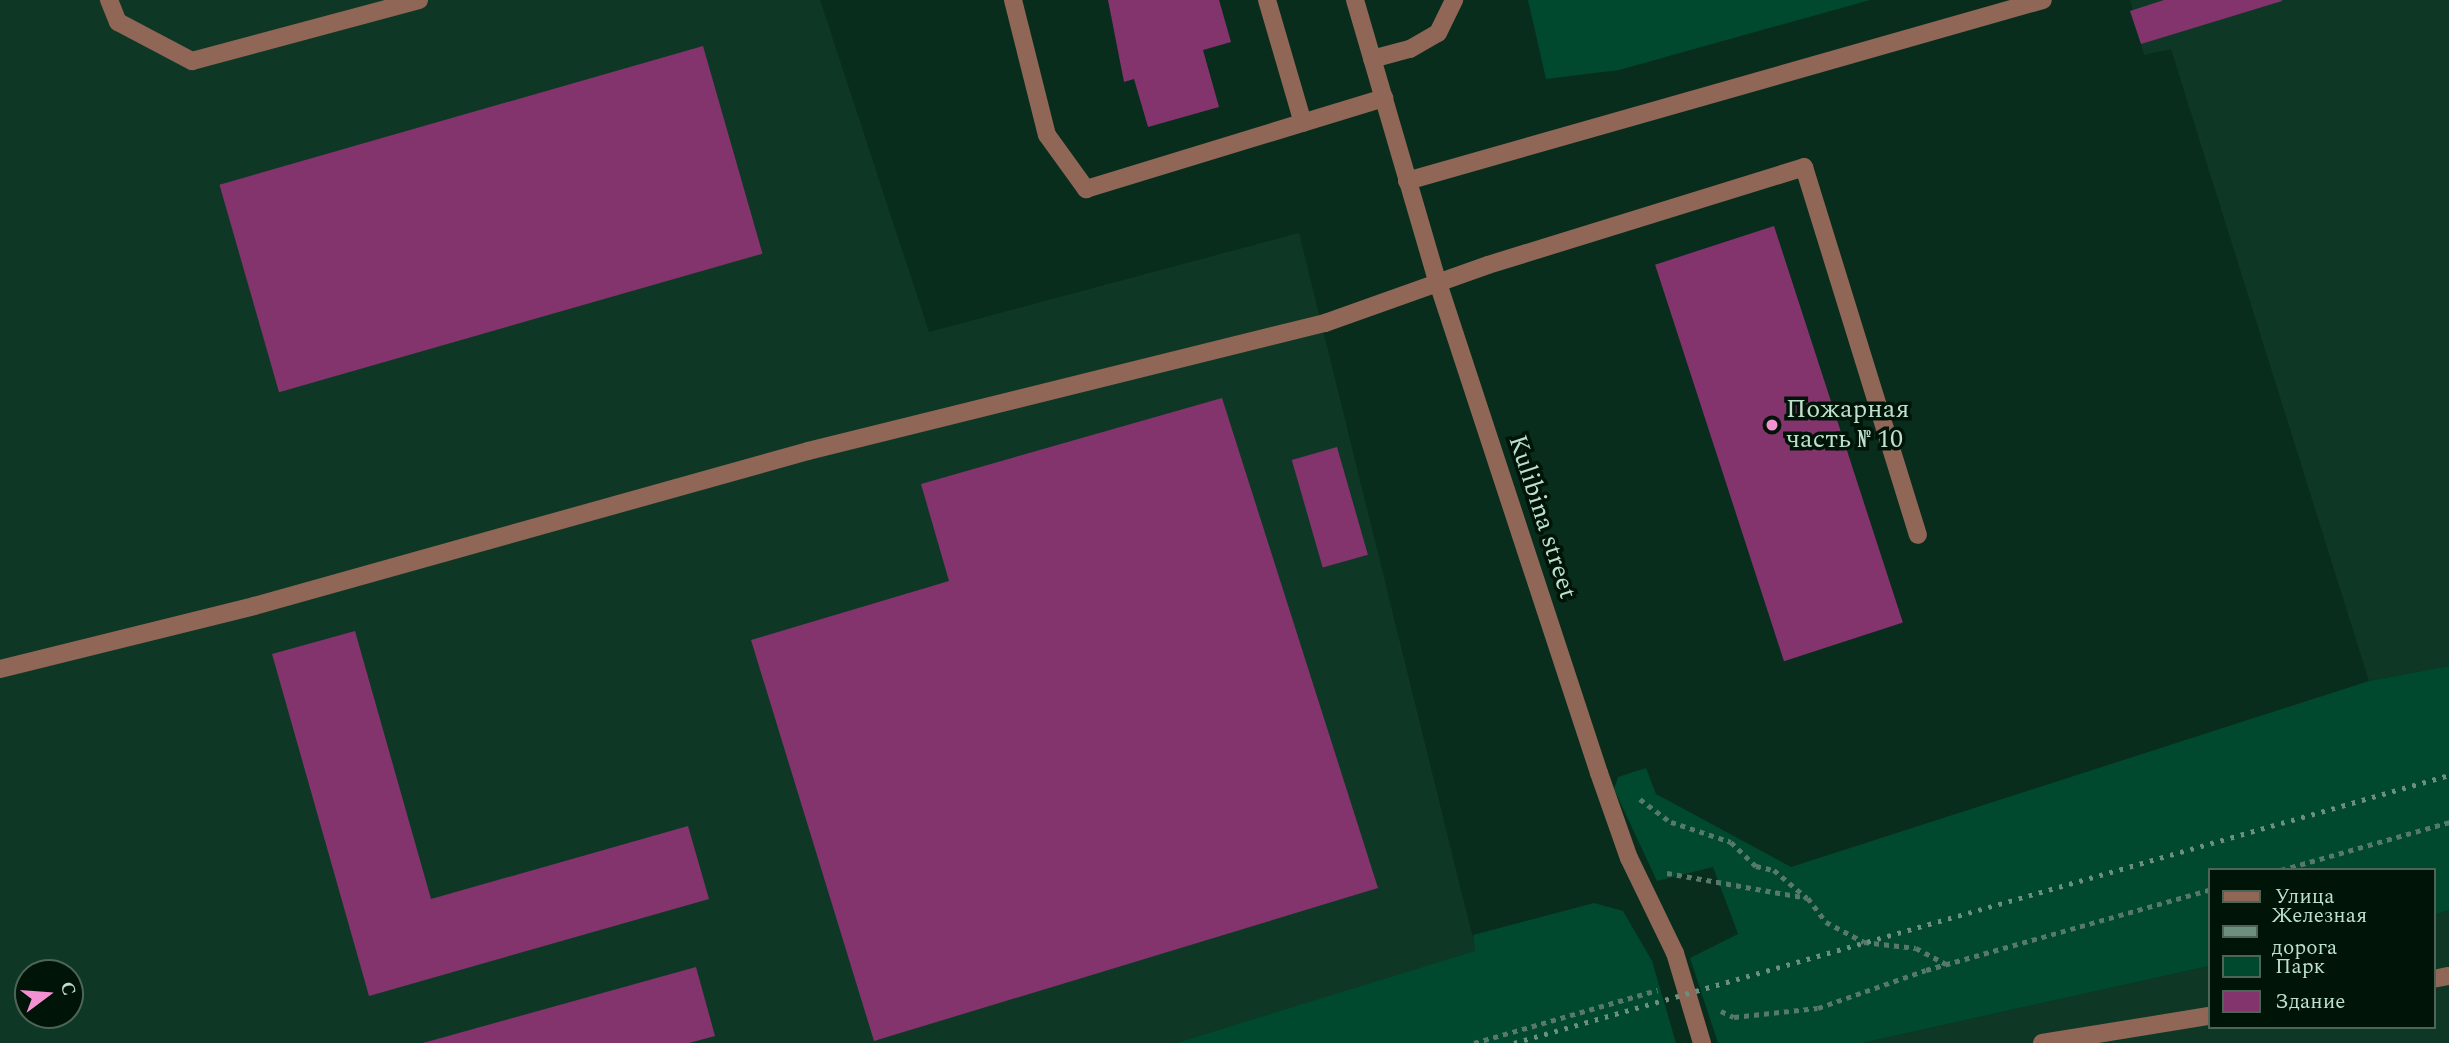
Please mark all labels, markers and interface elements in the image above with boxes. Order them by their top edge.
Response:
place label: Пожарная часть № 10 [1786,394,1909,456]
marker: Пожарная часть № 10 [1764,417,1780,433]
street label: Kulibina street [1501,431,1583,603]
legend [2208,868,2435,1029]
text: Улица [2275,881,2334,913]
text: Железная дорога [2272,900,2367,964]
text: Парк [2275,951,2325,983]
north arrow [14,959,84,1029]
text: С [52,978,84,999]
text: Здание [2275,986,2345,1018]

